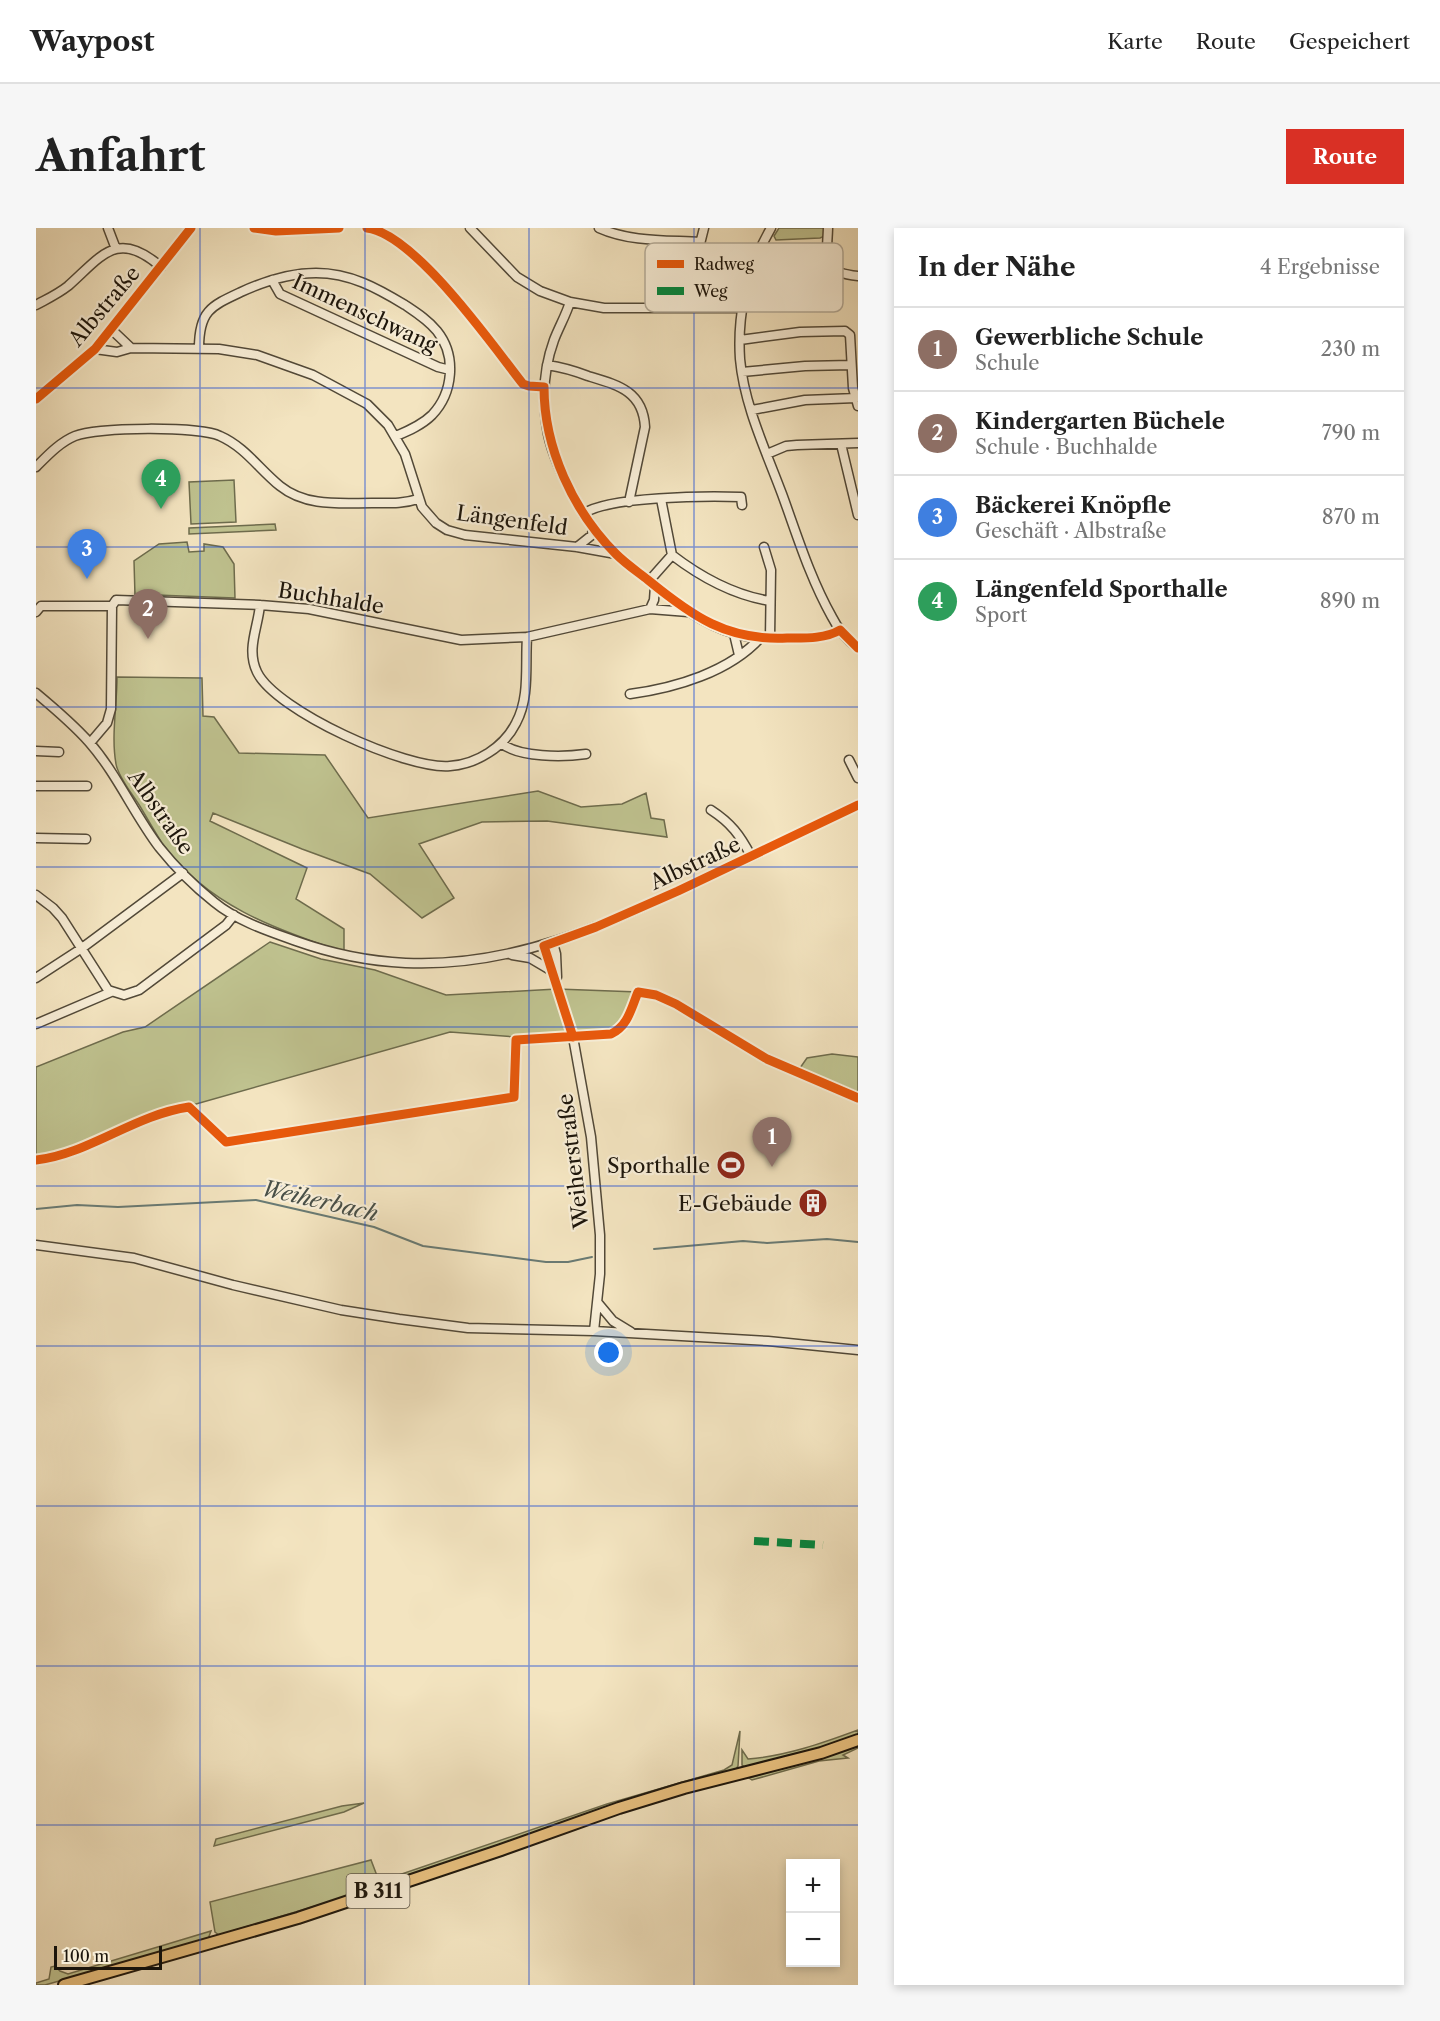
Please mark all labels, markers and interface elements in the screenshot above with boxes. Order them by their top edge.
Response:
text: Waypost [30,24,154,58]
text: Karte [1107,29,1163,54]
text: Route [1196,29,1256,54]
text: Gespeichert [1289,29,1410,54]
button: Route [1286,129,1404,184]
text: Anfahrt [36,130,205,182]
legend [645,243,843,312]
text: In der Nähe [918,251,1075,283]
text: Radweg [694,254,754,274]
text: 4 Ergebnisse [1260,255,1380,279]
street label: Albstraße [63,261,145,352]
street label: Immenschwang [289,269,442,358]
text: Weg [693,281,728,301]
text: Gewerbliche Schule [975,324,1203,351]
text: 1 [933,337,942,361]
text: 230 m [1321,337,1380,361]
text: Schule [975,351,1039,375]
text: Kindergarten Büchele [975,408,1225,435]
text: 2 [932,421,943,445]
text: 790 m [1322,421,1380,445]
text: Schule · Buchhalde [975,435,1157,459]
pin: 4 [142,460,180,509]
text: Bäckerei Knöpfle [975,492,1171,519]
street label: Längenfeld [455,500,569,540]
text: 3 [932,505,943,529]
text: 870 m [1322,505,1380,529]
text: Geschäft · Albstraße [975,519,1166,543]
pin: 3 [68,530,106,579]
text: Längenfeld Sporthalle [975,576,1228,603]
street label: Buchhalde [276,577,386,619]
text: 4 [932,589,943,613]
text: 890 m [1320,589,1380,613]
pin: 2 [128,590,168,639]
text: Sport [975,603,1027,627]
street label: Albstraße [122,764,199,859]
street label: Albstraße [645,831,744,895]
street label: Weiherstraße [552,1092,594,1231]
pin: 1 [752,1118,792,1167]
sports icon: Sporthalle [715,1149,747,1181]
place label: Sporthalle [607,1153,710,1178]
water label: Weiherbach [259,1175,381,1227]
building icon: E-Gebäude [797,1187,829,1219]
place label: E-Gebäude [678,1191,792,1216]
your location [594,1338,623,1367]
map controls [786,1859,840,1967]
button: + [786,1859,840,1913]
road number: B 311 [346,1874,410,1908]
button: − [786,1913,840,1967]
scale bar [54,1943,162,1970]
text: 100 m [63,1946,109,1966]

